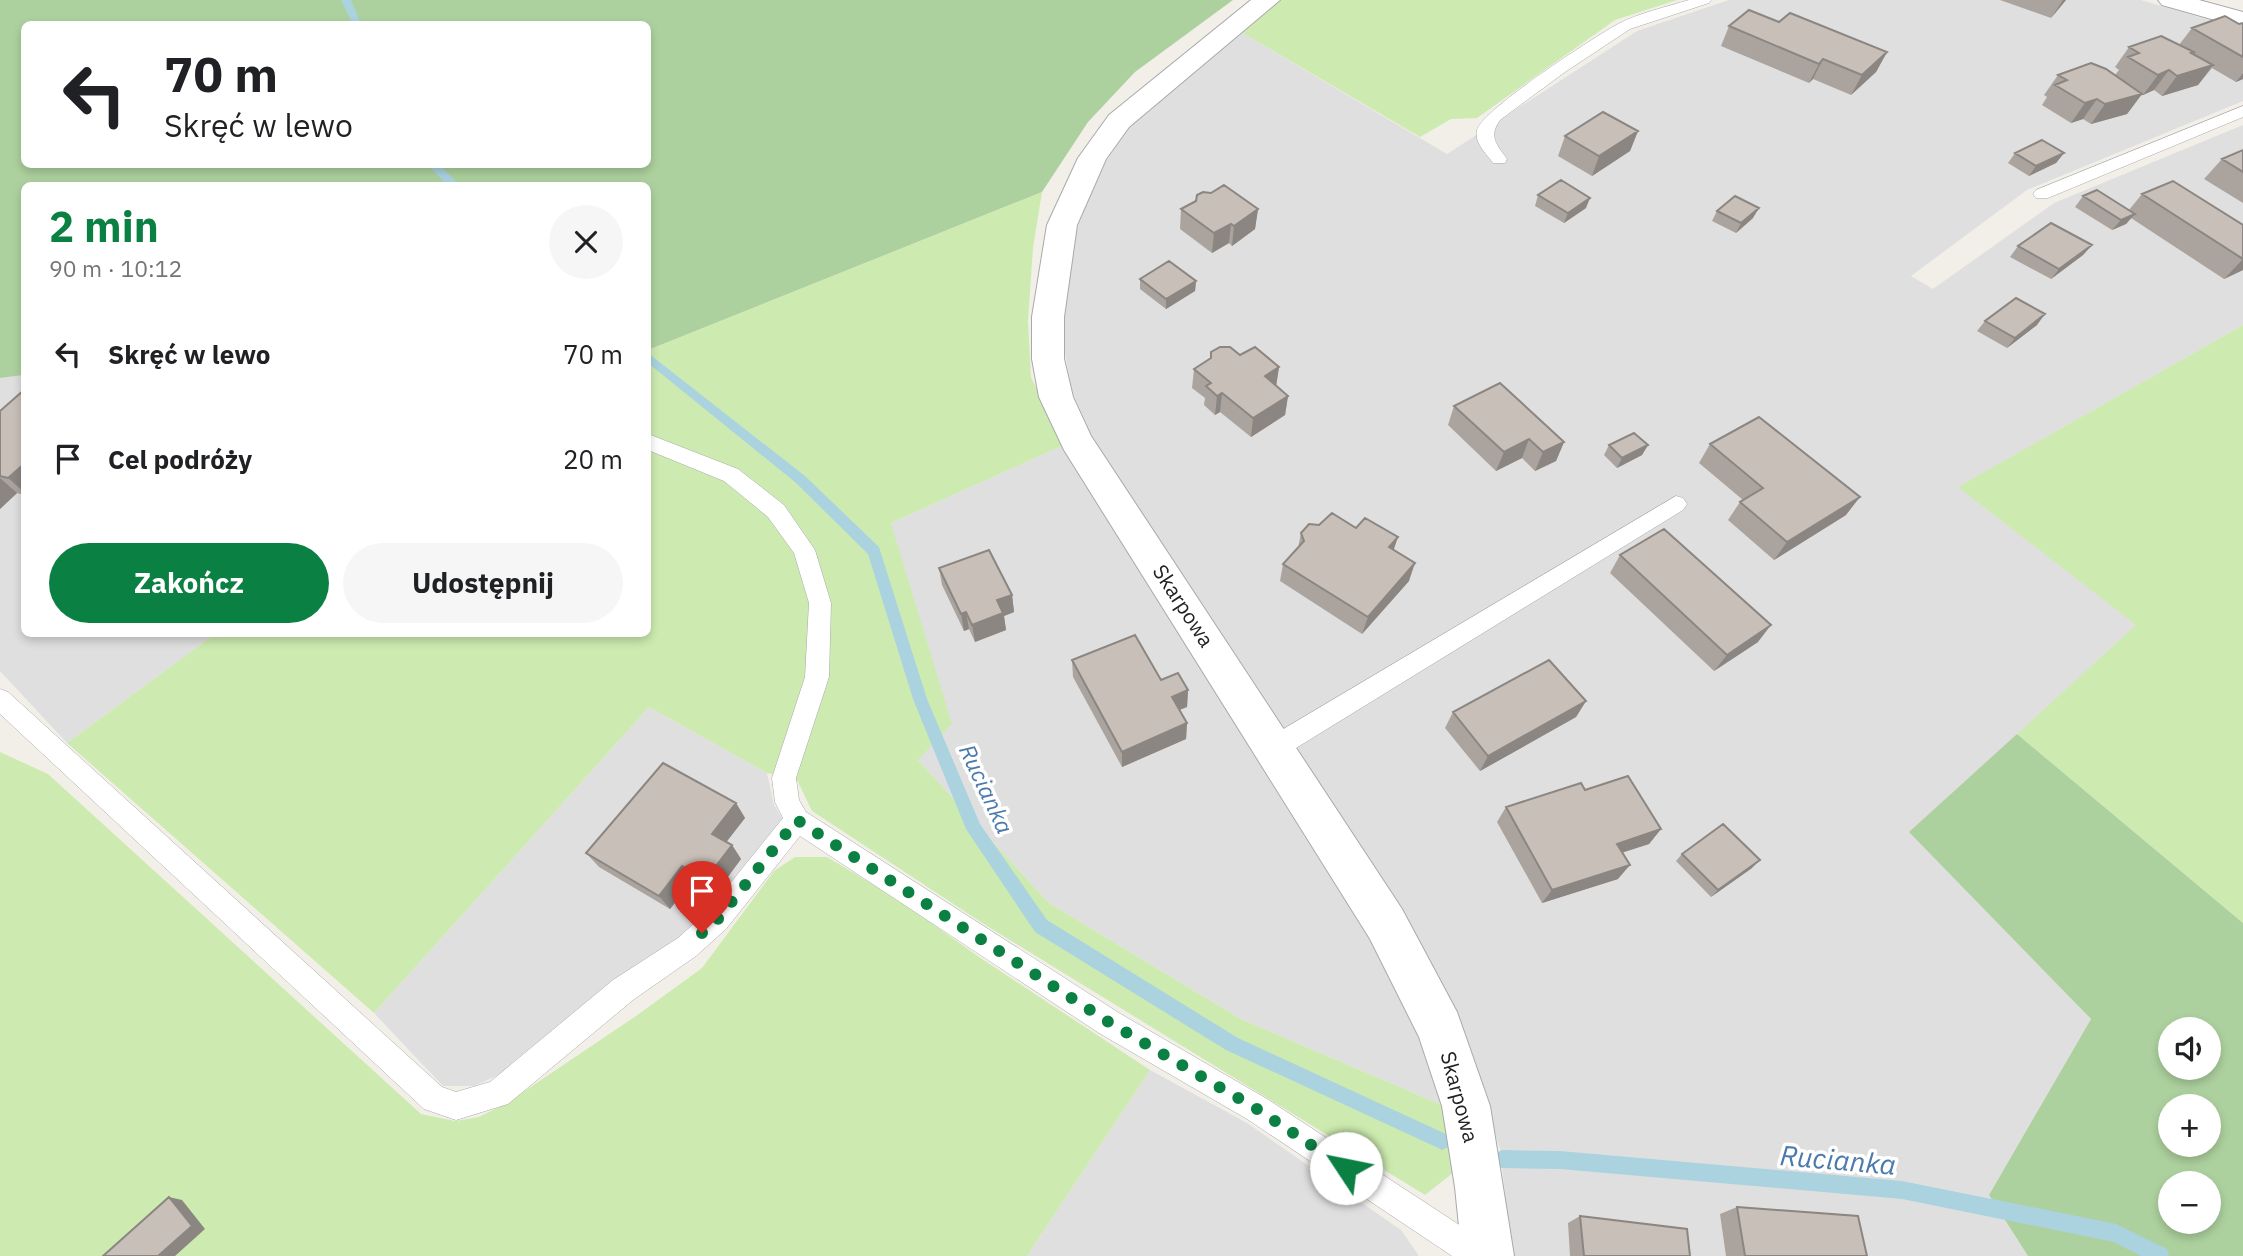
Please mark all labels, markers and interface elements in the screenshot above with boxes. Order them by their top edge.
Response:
text: 70 m [164,42,278,105]
icon: left [49,49,140,140]
text: Skręć w lewo [164,104,353,146]
text: 2 min [49,199,159,254]
button: close [549,205,623,279]
text: 90 m · 10:12 [49,253,182,283]
icon: left [49,335,87,373]
text: Skręć w lewo [108,337,270,371]
text: 70 m [563,337,623,371]
icon: arrive [49,440,87,478]
text: Cel podróży [108,442,252,476]
text: 20 m [563,442,623,476]
button: Zakończ [49,543,329,623]
button: Udostępnij [343,543,623,623]
street label: Skarpowa [1147,559,1221,652]
water label: Rucianka [953,739,1021,838]
pin [672,861,732,933]
icon: arrive [683,872,721,910]
map controls [2158,1017,2221,1234]
button: sound [2158,1017,2221,1080]
street label: Skarpowa [1434,1048,1486,1145]
button: + [2158,1094,2221,1157]
position arrow [1309,1131,1383,1205]
water label: Rucianka [1779,1136,1898,1183]
button: − [2158,1171,2221,1234]

